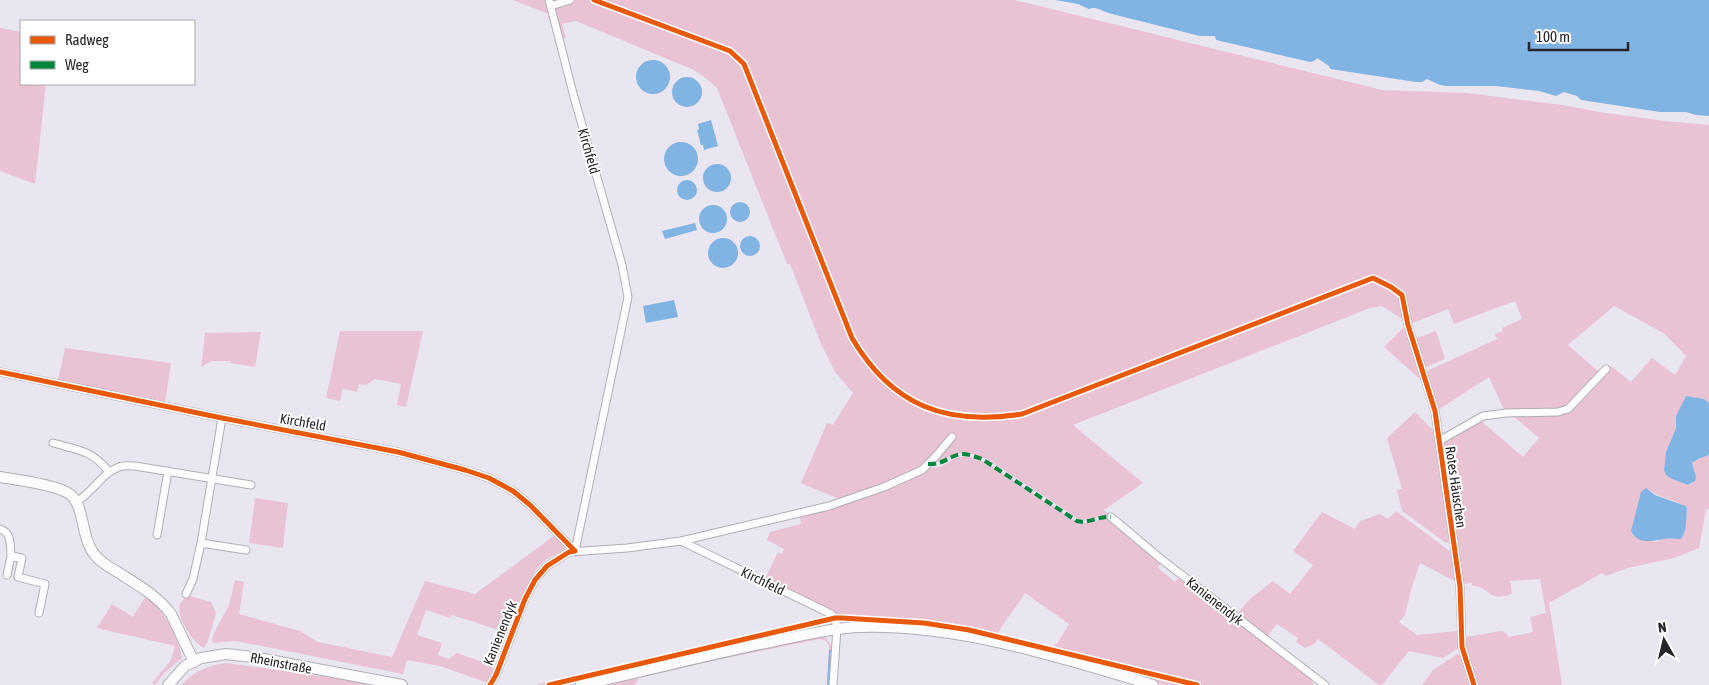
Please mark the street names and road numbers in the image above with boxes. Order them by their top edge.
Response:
street label: Kirchfeld [575,126,603,176]
street label: Kirchfeld [279,410,327,434]
street label: Rotes Häuschen [1442,445,1470,529]
street label: Kirchfeld [739,564,787,598]
street label: Kanienendyk [1183,574,1247,628]
street label: Kanienendyk [480,598,520,668]
street label: Rheinstraße [249,649,313,677]

